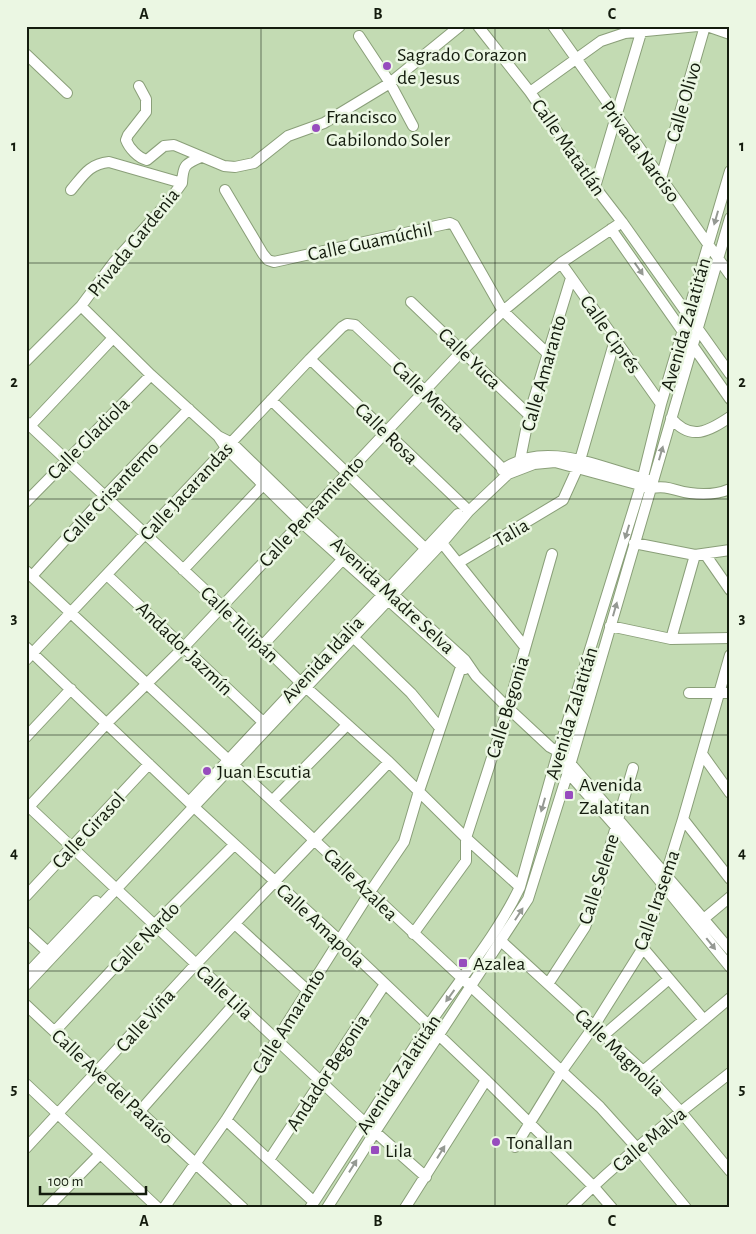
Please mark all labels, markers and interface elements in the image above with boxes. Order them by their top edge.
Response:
text: A [139,6,149,22]
text: B [373,6,383,22]
text: C [608,6,617,22]
place label: Sagrado Corazon de Jesus [397,45,527,88]
marker: Sagrado Corazon de Jesus [381,60,393,72]
street label: Calle Olivo [663,60,705,145]
street label: Calle Matatlán [528,95,609,200]
street label: Privada Narciso [597,97,684,206]
place label: Francisco Gabilondo Soler [326,107,451,150]
marker: Francisco Gabilondo Soler [310,122,322,134]
text: 1 [11,138,17,154]
text: 1 [739,138,745,154]
street label: Privada Gardenia [84,185,183,301]
one-way arrow [712,210,720,225]
street label: Calle Guamúchil [306,219,434,265]
street label: Avenida Zalatitán [657,255,715,393]
one-way arrow [634,263,644,276]
street label: Calle Ciprés [576,292,644,377]
street label: Calle Amaranto [518,313,570,434]
street label: Calle Yuca [434,324,504,393]
street label: Calle Menta [388,357,469,436]
text: 2 [10,374,18,390]
text: 2 [738,374,746,390]
street label: Calle Gladiola [44,394,134,484]
street label: Calle Rosa [351,399,422,468]
street label: Calle Crisantemo [59,438,163,547]
street label: Calle Jacarandas [136,439,237,545]
one-way arrow [657,446,665,461]
street label: Calle Pensamiento [255,452,368,571]
street label: Talia [491,515,532,551]
one-way arrow [622,525,630,540]
street label: Avenida Madre Selva [327,533,458,658]
street label: Calle Tulipán [196,583,282,667]
street label: Andador Jazmín [132,598,236,699]
one-way arrow [611,601,619,616]
text: 3 [11,610,18,626]
text: 3 [739,610,746,626]
street label: Avenida Idalia [278,613,368,707]
street label: Avenida Zalatitán [542,645,602,782]
street label: Calle Begonia [483,654,533,761]
place label: Juan Escutia [217,762,311,782]
marker: Juan Escutia [201,765,213,777]
place label: Avenida Zalatitan [579,775,650,818]
street label: Calle Girasol [48,789,129,873]
marker: Avenida Zalatitan [563,789,575,801]
one-way arrow [539,797,547,812]
street label: Calle Selene [575,832,623,927]
text: 4 [10,845,18,861]
street label: Calle Azalea [319,845,401,925]
text: 4 [738,845,746,861]
street label: Calle Irasema [630,848,683,953]
street label: Calle Amapola [272,880,368,972]
street label: Calle Nardo [106,898,184,977]
one-way arrow [514,907,524,920]
one-way arrow [705,937,716,950]
place label: Azalea [473,954,525,974]
marker: Azalea [457,957,469,969]
street label: Calle Lila [192,962,257,1024]
street label: Calle Amaranto [249,965,329,1078]
street label: Calle Viña [112,985,179,1056]
one-way arrow [445,989,455,1003]
street label: Calle Magnolia [571,1005,668,1100]
street label: Andador Begonia [283,1011,373,1134]
street label: Avenida Zalatitán [353,1011,445,1138]
street label: Calle Ave del Paraíso [48,1025,177,1148]
text: 5 [11,1081,18,1097]
text: 5 [739,1081,746,1097]
street label: Calle Malva [609,1103,690,1176]
place label: Tonallan [506,1133,573,1153]
marker: Tonallan [490,1136,502,1148]
place label: Lila [385,1141,412,1161]
marker: Lila [369,1144,381,1156]
one-way arrow [436,1146,446,1159]
one-way arrow [348,1160,358,1173]
scale bar [40,1164,146,1196]
text: 100 m [48,1174,83,1189]
text: A [139,1213,149,1229]
text: B [373,1213,383,1229]
text: C [608,1213,617,1229]

